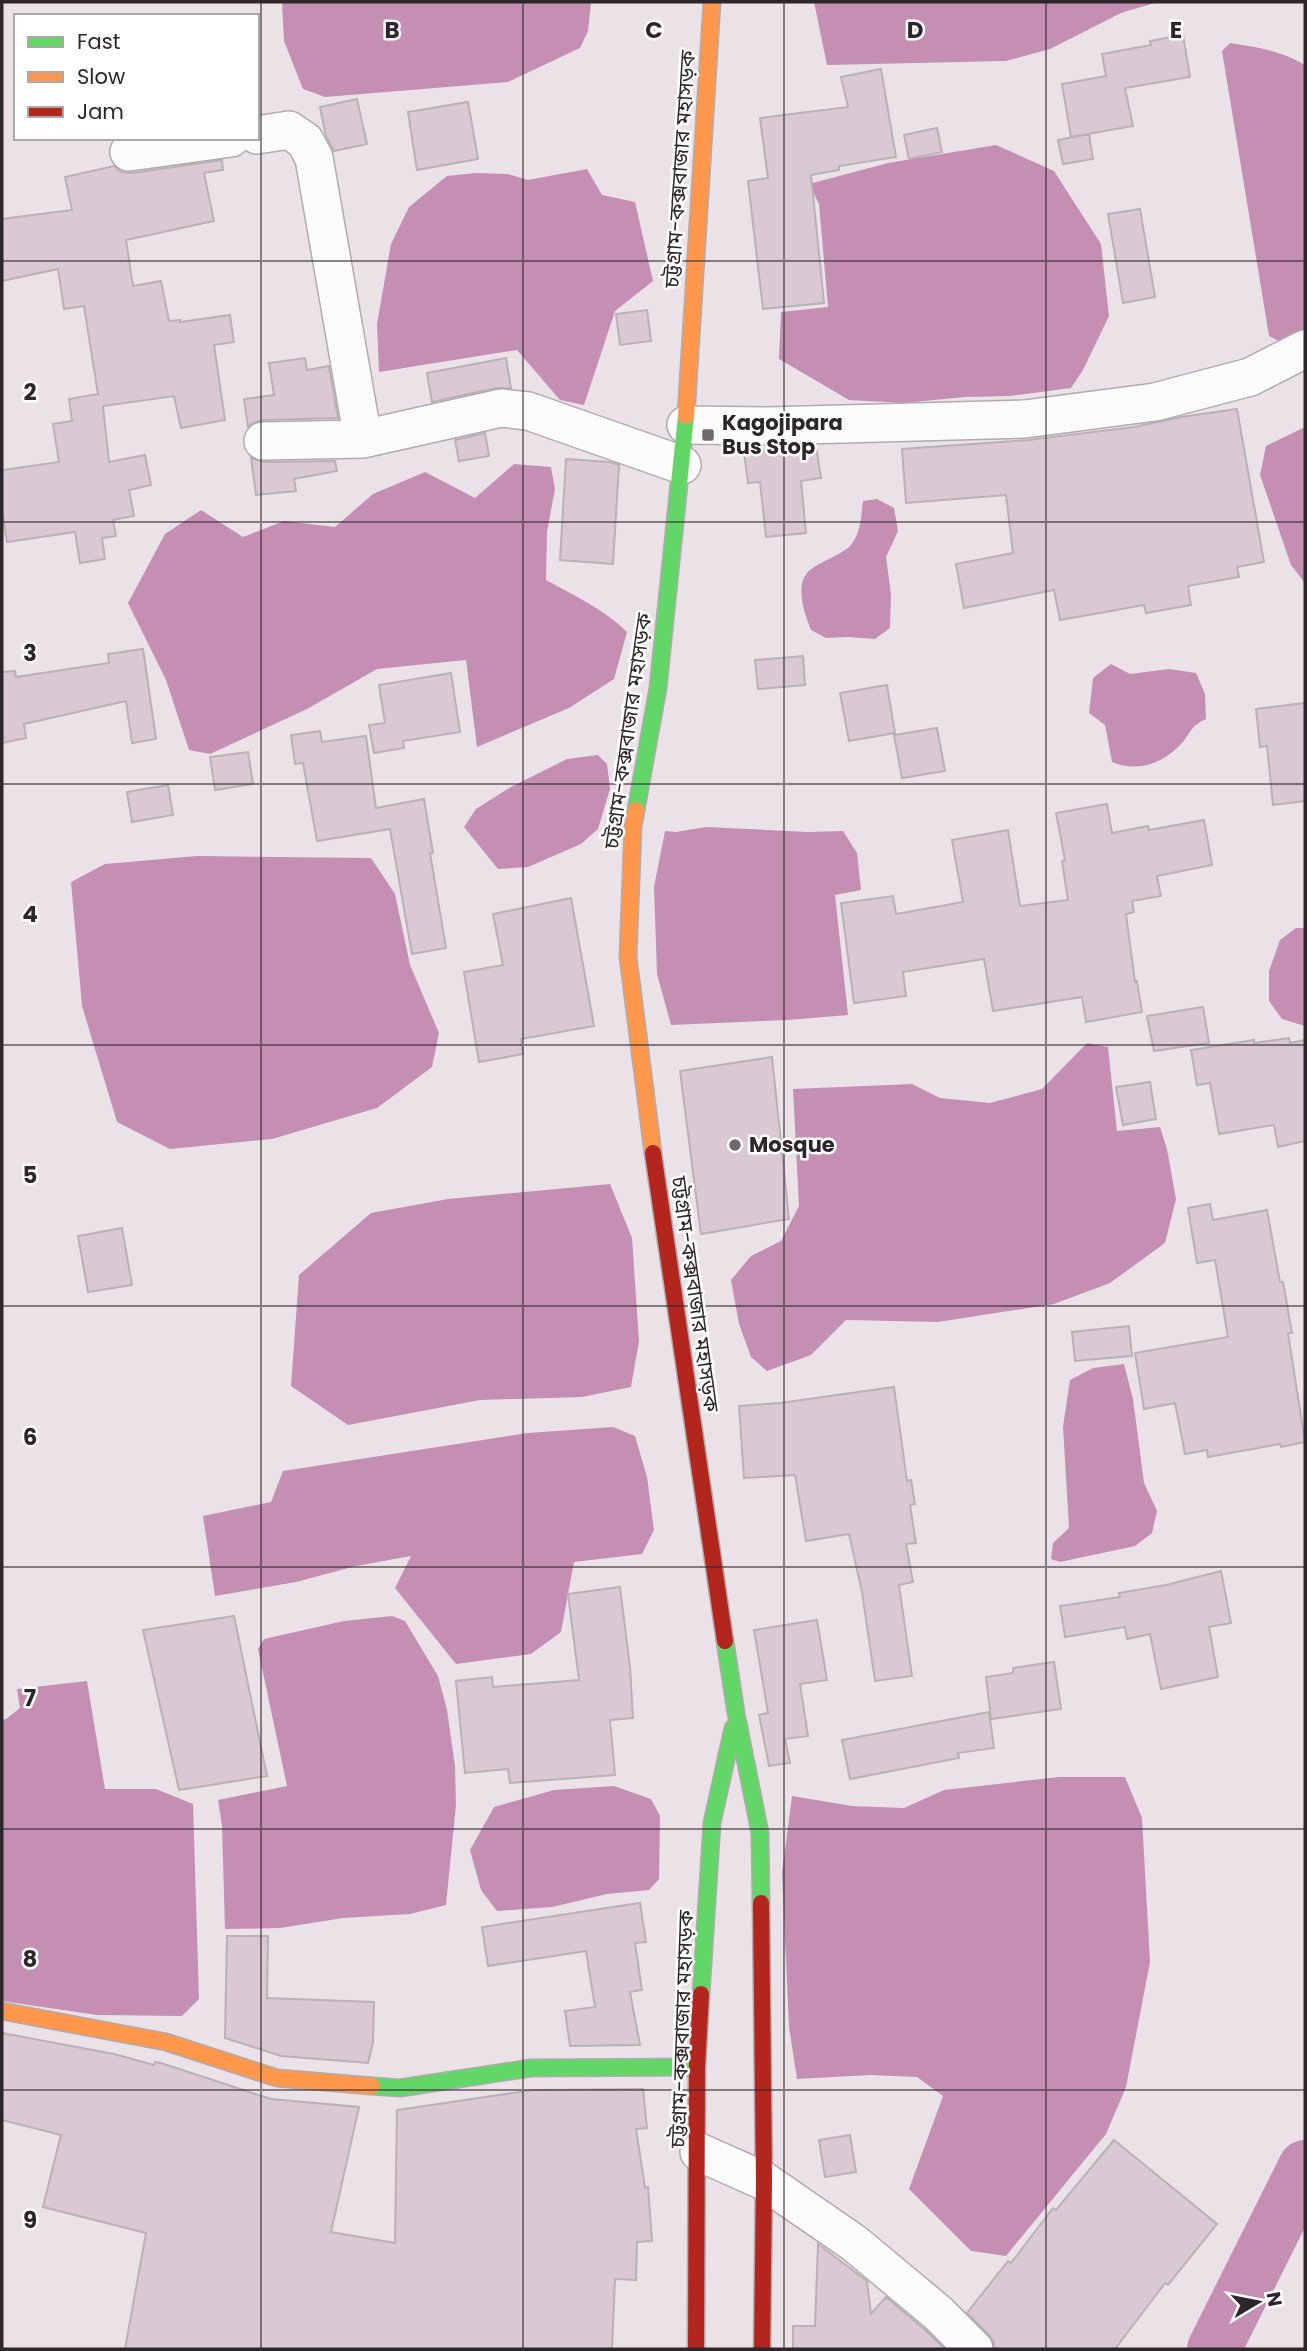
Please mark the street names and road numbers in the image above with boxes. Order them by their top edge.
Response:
street label: চট্টগ্রাম-কক্সবাজার মহাসড়ক [657,48,702,290]
street label: চট্টগ্রাম-কক্সবাজার মহাসড়ক [596,610,659,852]
street label: চট্টগ্রাম-কক্সবাজার মহাসড়ক [664,1173,727,1415]
street label: চট্টগ্রাম-কক্সবাজার মহাসড়ক [663,1909,700,2149]

